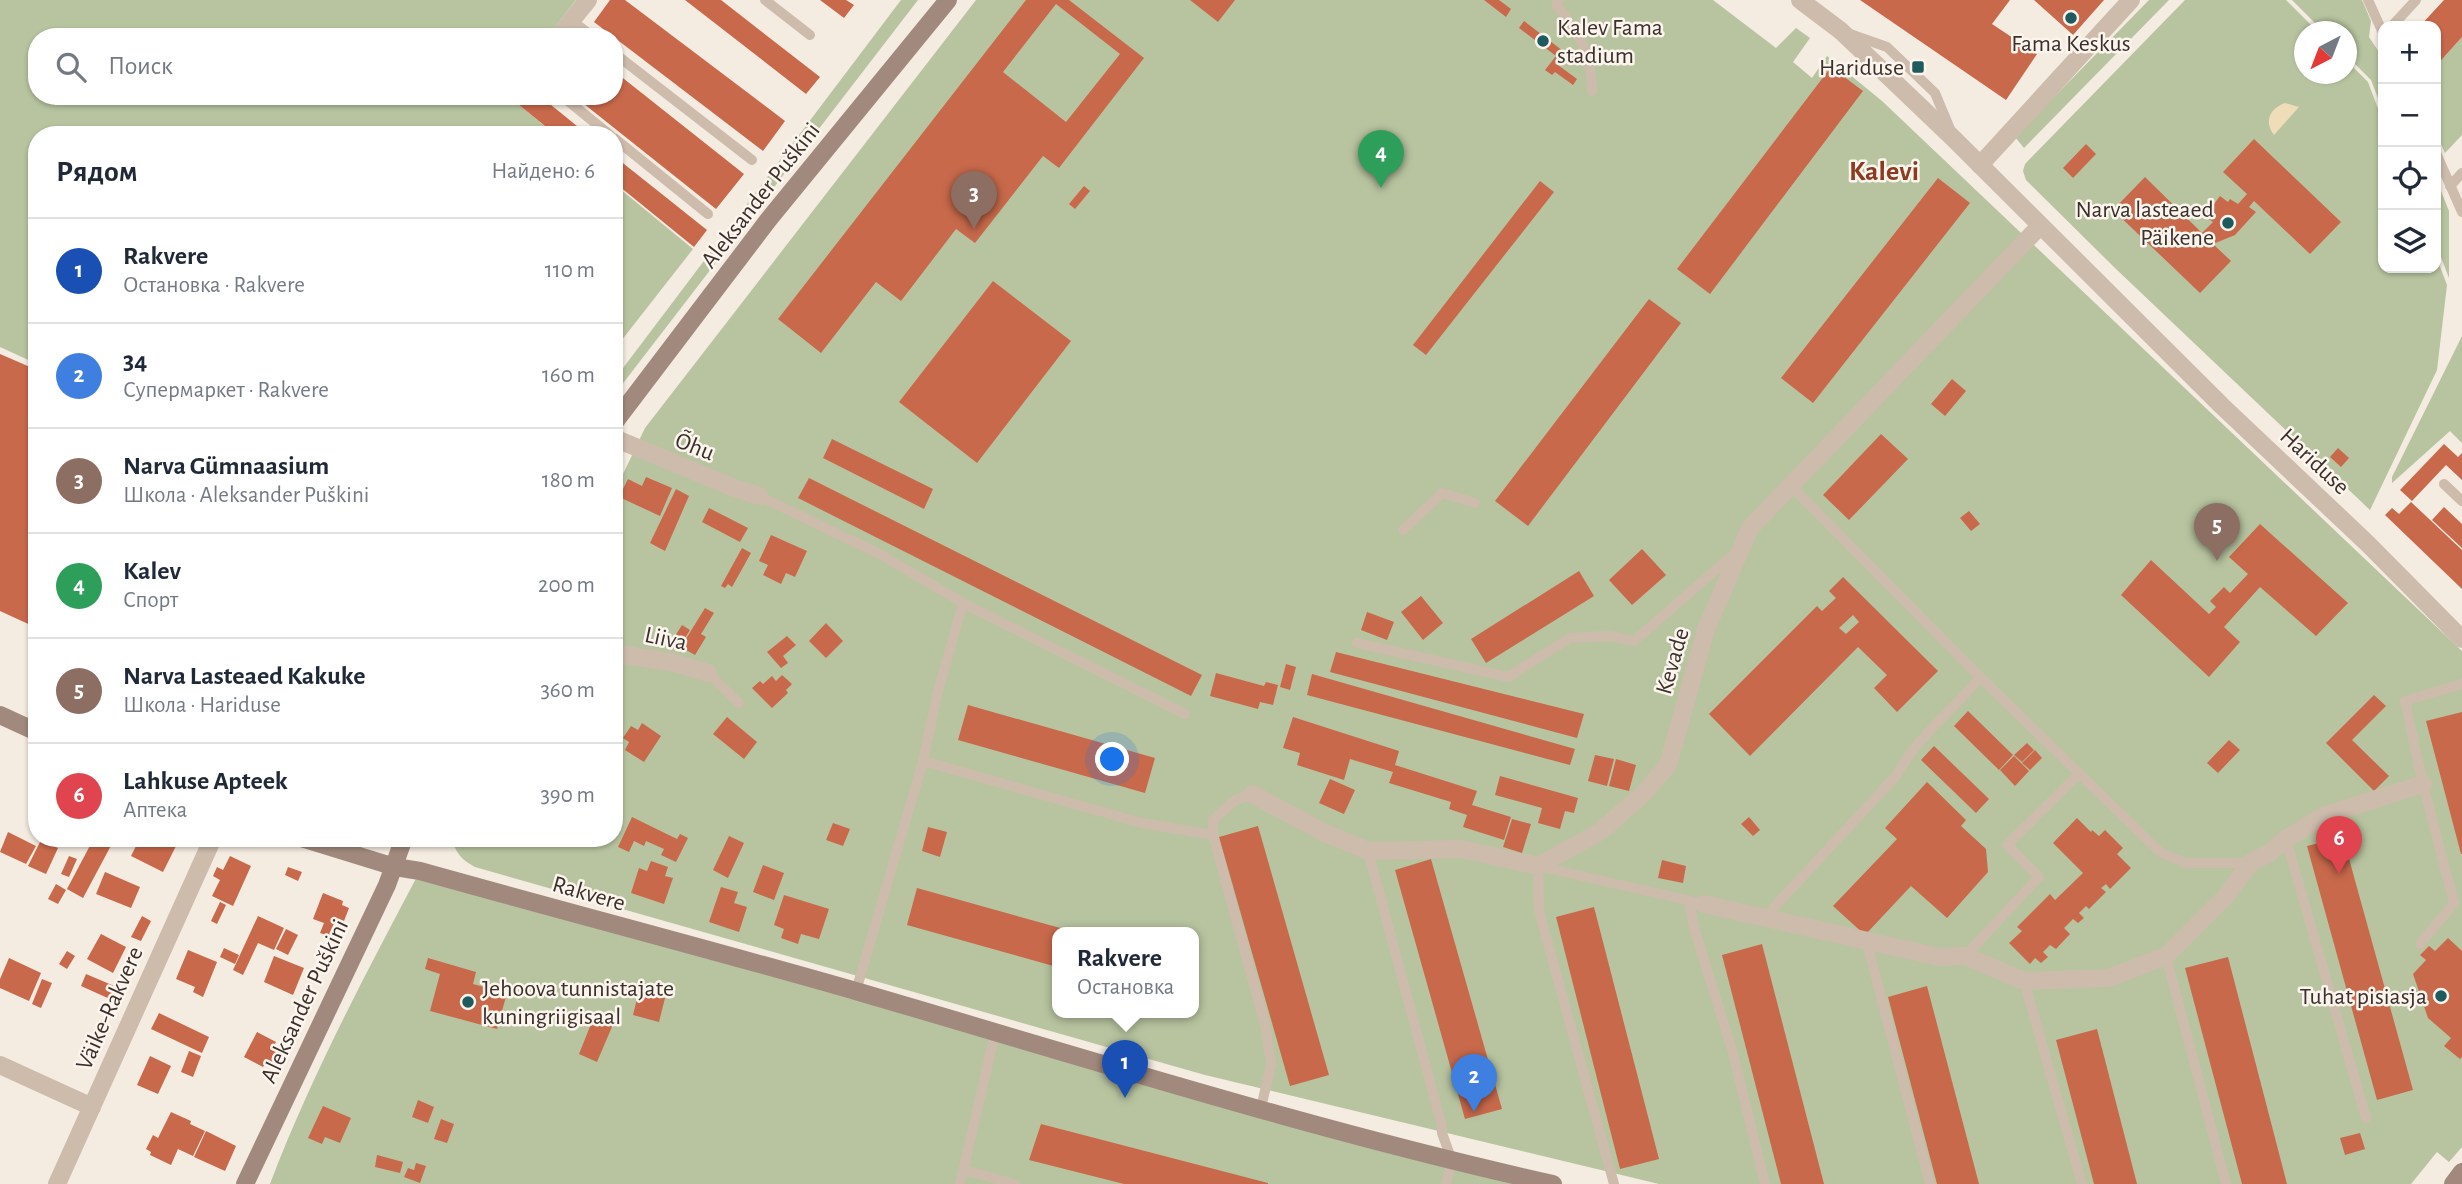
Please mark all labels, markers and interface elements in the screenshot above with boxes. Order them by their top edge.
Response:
marker: Fama Keskus [2063,10,2079,26]
place label: Kalev Fama stadium [1557,16,1663,68]
north arrow [2294,21,2357,84]
map controls [2378,21,2441,273]
button: + [2378,21,2441,84]
search box [28,28,623,105]
place label: Fama Keskus [2011,32,2131,56]
marker: Kalev Fama stadium [1535,33,1551,49]
icon: search [52,48,90,86]
text: Поиск [108,53,173,79]
place label: Hariduse [1819,56,1904,80]
marker: Hariduse [1910,59,1926,75]
button: − [2378,84,2441,147]
street label: Aleksander Puškini [697,118,825,273]
pin: 4 [1358,130,1404,188]
button: locate [2378,147,2441,210]
text: Рядом [56,157,138,187]
district label: Kalevi [1849,158,1919,186]
text: Найдено: 6 [491,160,595,183]
pin: 3 [951,171,997,229]
place label: Narva lasteaed Päikene [2076,198,2214,250]
button: layers [2378,210,2441,273]
marker: Narva lasteaed Päikene [2220,215,2236,231]
text: Rakvere [123,243,208,269]
text: 1 [75,259,83,282]
text: 110 m [545,259,595,282]
text: Остановка · Rakvere [123,274,305,297]
text: 34 [123,348,147,374]
text: 2 [74,364,84,387]
text: 160 m [542,364,595,387]
text: Супермаркет · Rakvere [123,379,329,402]
street label: Hariduse [2275,424,2354,499]
street label: Õhu [672,426,718,466]
text: Narva Gümnaasium [123,453,329,479]
text: 3 [74,469,84,492]
text: 180 m [542,469,595,492]
text: Школа · Aleksander Puškini [123,484,369,507]
pin: 5 [2194,503,2240,561]
text: Kalev [123,558,181,584]
text: 4 [73,574,85,597]
text: 200 m [538,574,595,597]
text: Спорт [123,589,178,612]
street label: Liiva [643,623,689,655]
street label: Kevade [1652,625,1694,697]
text: Narva Lasteaed Kakuke [123,663,365,689]
text: 5 [74,679,84,702]
text: 360 m [540,679,595,702]
text: Школа · Hariduse [123,694,281,717]
your location [1095,742,1129,776]
text: Lahkuse Apteek [123,768,288,794]
text: 6 [73,784,85,807]
text: 390 m [540,784,595,807]
text: Аптека [123,799,187,822]
pin: 6 [2316,816,2362,874]
street label: Rakvere [550,872,628,916]
street label: Aleksander Puškini [257,916,353,1087]
popup [1052,927,1199,1018]
street label: Väike-Rakvere [72,943,148,1074]
text: Rakvere [1077,945,1162,971]
text: Остановка [1077,976,1174,999]
place label: Jehoova tunnistajate kuningriigisaal [482,977,674,1029]
place label: Tuhat pisiasja [2299,985,2427,1009]
marker: Tuhat pisiasja [2433,988,2449,1004]
marker: Jehoova tunnistajate kuningriigisaal [460,994,476,1010]
pin: 1 [1102,1040,1148,1098]
pin: 2 [1451,1054,1497,1112]

